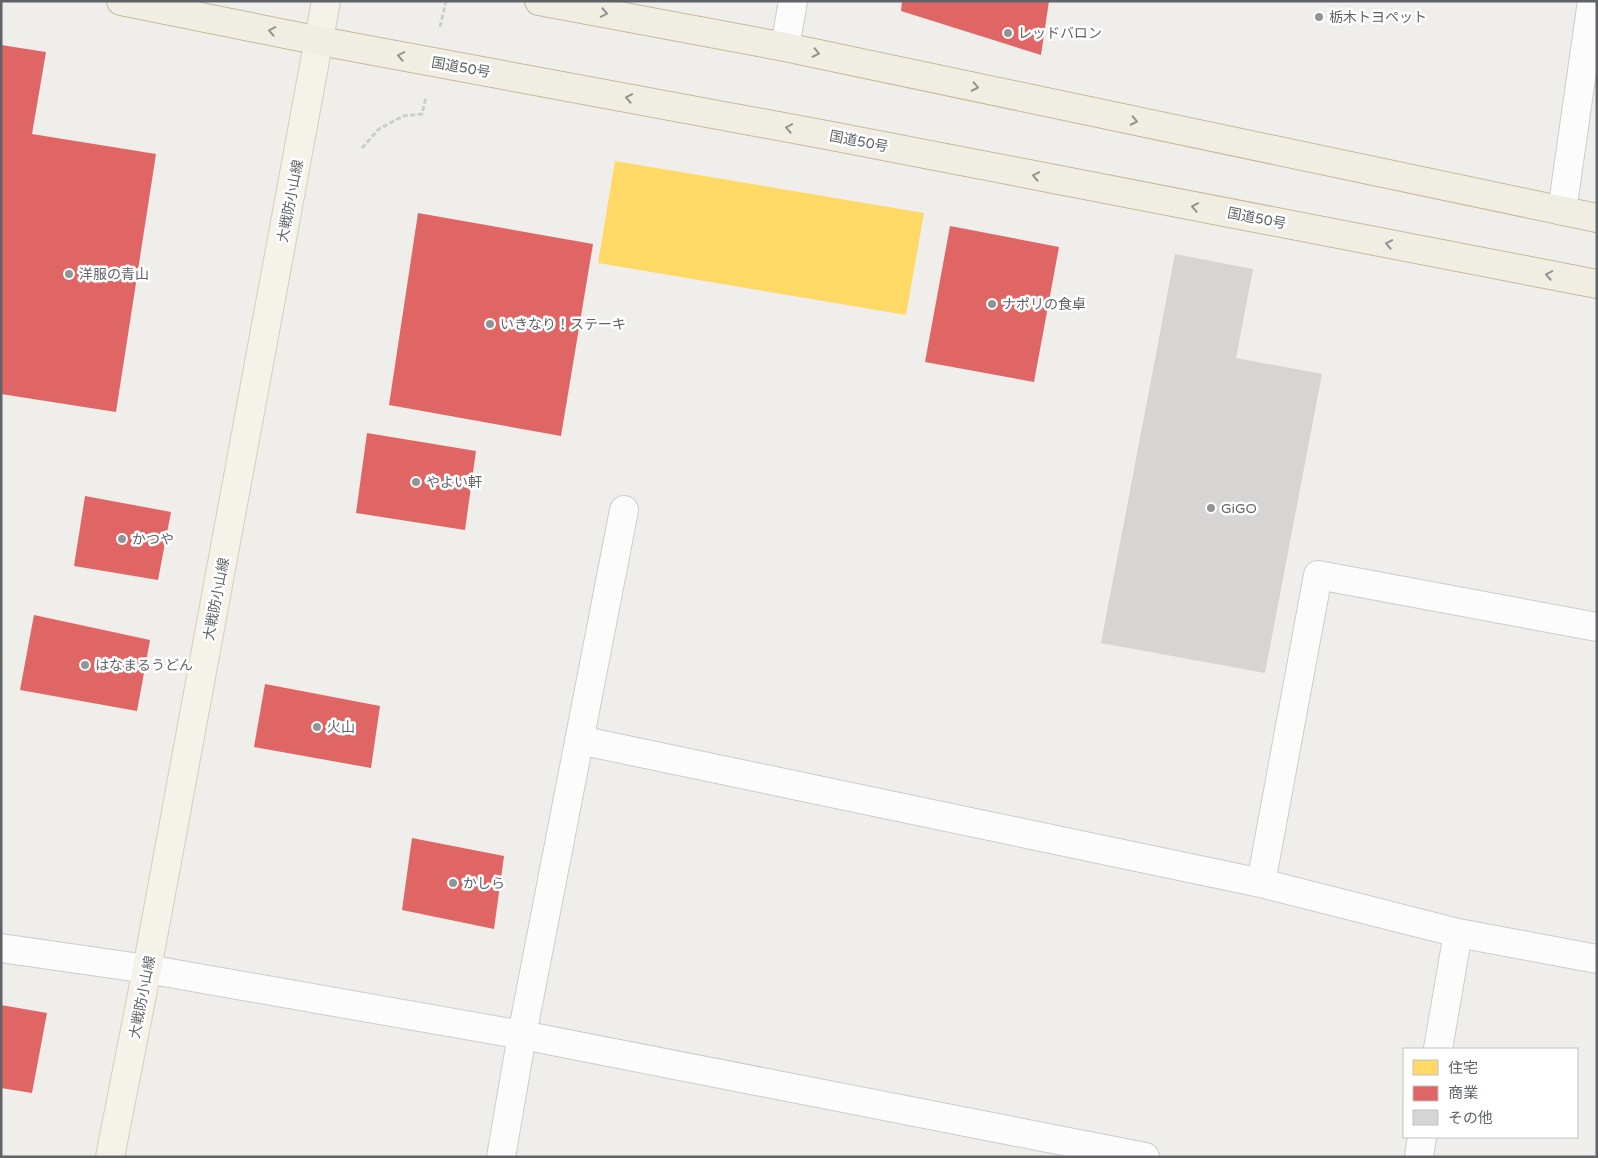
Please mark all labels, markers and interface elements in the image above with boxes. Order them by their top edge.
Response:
one-way arrow [600,8,609,18]
place label: 栃木トヨペット [1329,9,1427,26]
marker: 栃木トヨペット [1313,11,1325,23]
place label: レッドバロン [1018,25,1102,42]
one-way arrow [267,27,276,37]
marker: レッドバロン [1002,27,1014,39]
one-way arrow [811,48,820,58]
one-way arrow [396,51,405,62]
street label: 国道50号 [430,54,492,81]
one-way arrow [970,81,979,92]
one-way arrow [625,94,634,104]
one-way arrow [1129,115,1138,125]
one-way arrow [785,124,794,134]
street label: 国道50号 [828,127,890,156]
street label: 大戦防小山線 [274,158,307,244]
one-way arrow [1032,171,1040,181]
one-way arrow [1191,202,1200,212]
street label: 国道50号 [1226,204,1288,233]
one-way arrow [1385,239,1394,250]
place label: 洋服の青山 [79,266,149,283]
marker: 洋服の青山 [63,268,75,280]
one-way arrow [1544,270,1553,281]
place label: ナポリの食卓 [1002,296,1086,313]
marker: ナポリの食卓 [986,298,998,310]
place label: いきなり！ステーキ [500,316,626,333]
marker: いきなり！ステーキ [484,318,496,330]
place label: やよい軒 [426,474,482,491]
marker: やよい軒 [410,476,422,488]
place label: GiGO [1221,500,1257,517]
marker: GiGO [1205,502,1217,514]
place label: かつや [132,531,174,548]
marker: かつや [116,533,128,545]
street label: 大戦防小山線 [200,556,233,642]
place label: はなまるうどん [95,657,193,674]
marker: はなまるうどん [79,659,91,671]
place label: 火山 [327,719,355,736]
marker: 火山 [311,721,323,733]
place label: かしら [463,875,505,892]
marker: かしら [447,877,459,889]
street label: 大戦防小山線 [126,954,159,1040]
legend [1403,1048,1578,1138]
text: 住宅 [1448,1059,1478,1077]
text: 商業 [1448,1084,1478,1102]
text: その他 [1448,1109,1493,1127]

